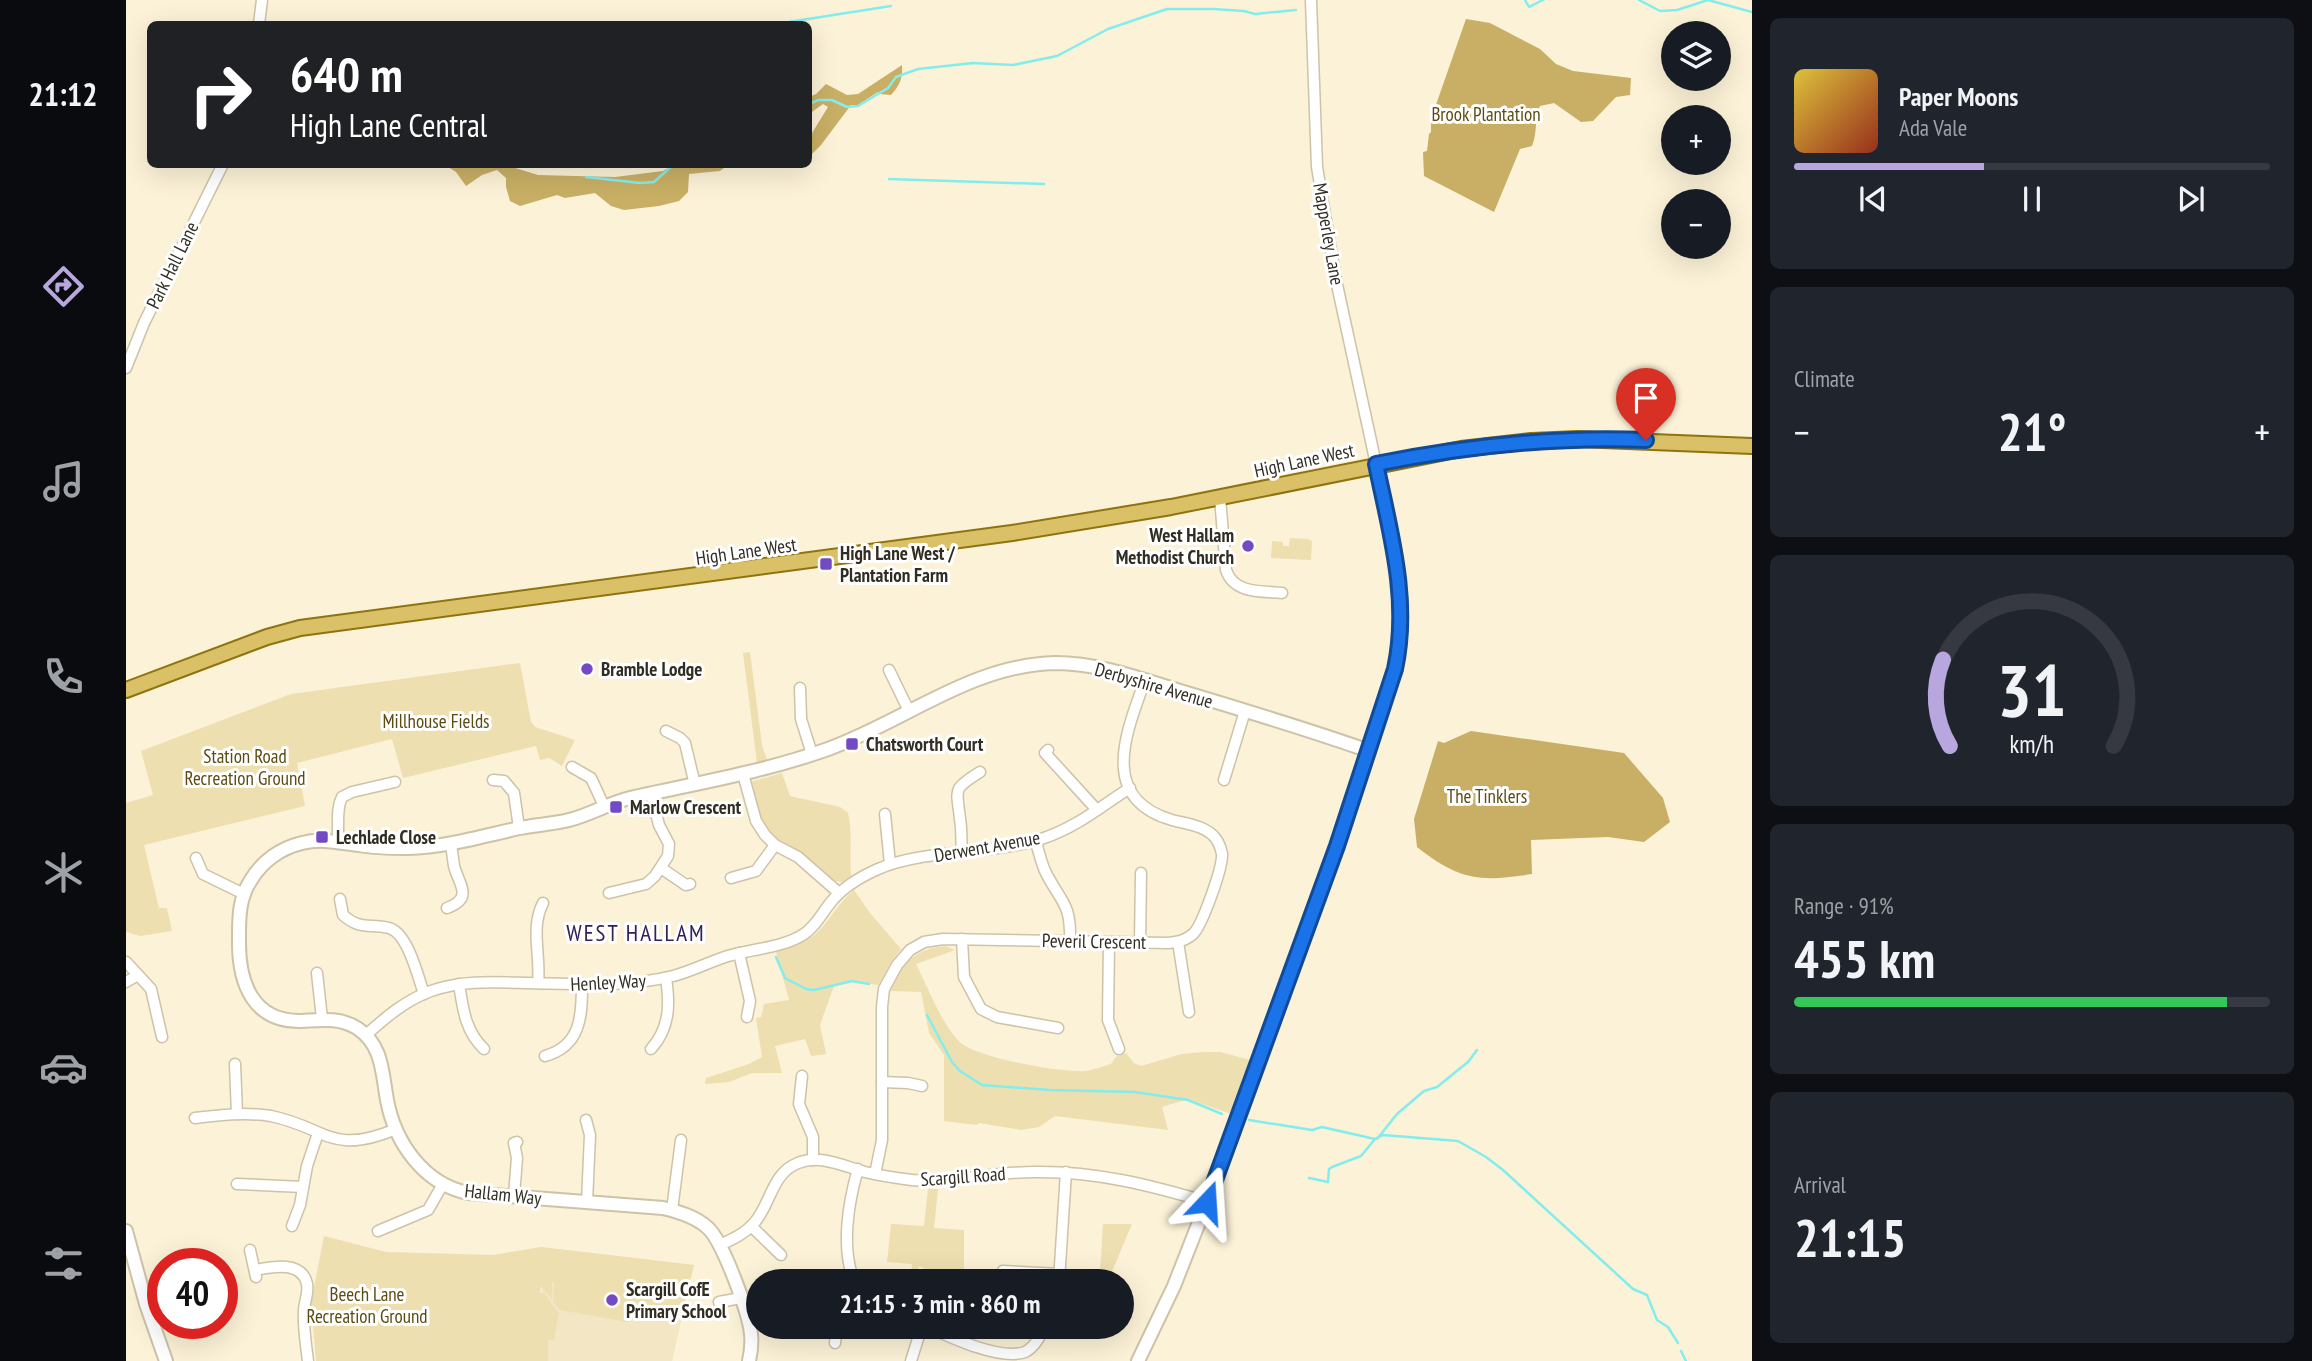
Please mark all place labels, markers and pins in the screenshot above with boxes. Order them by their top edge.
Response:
pin [1616,368,1676,440]
place label: West Hallam Methodist Church [1116,523,1234,569]
marker: West Hallam Methodist Church [1240,538,1256,554]
place label: High Lane West / Plantation Farm [840,541,955,587]
marker: High Lane West / Plantation Farm [818,556,834,572]
place label: Bramble Lodge [601,657,702,681]
marker: Bramble Lodge [579,661,595,677]
place label: Chatsworth Court [866,732,984,756]
marker: Chatsworth Court [844,736,860,752]
place label: Marlow Crescent [630,795,742,819]
marker: Marlow Crescent [608,799,624,815]
place label: Lechlade Close [336,825,436,849]
marker: Lechlade Close [314,829,330,845]
place label: Scargill CofE Primary School [626,1277,727,1323]
marker: Scargill CofE Primary School [604,1292,620,1308]

